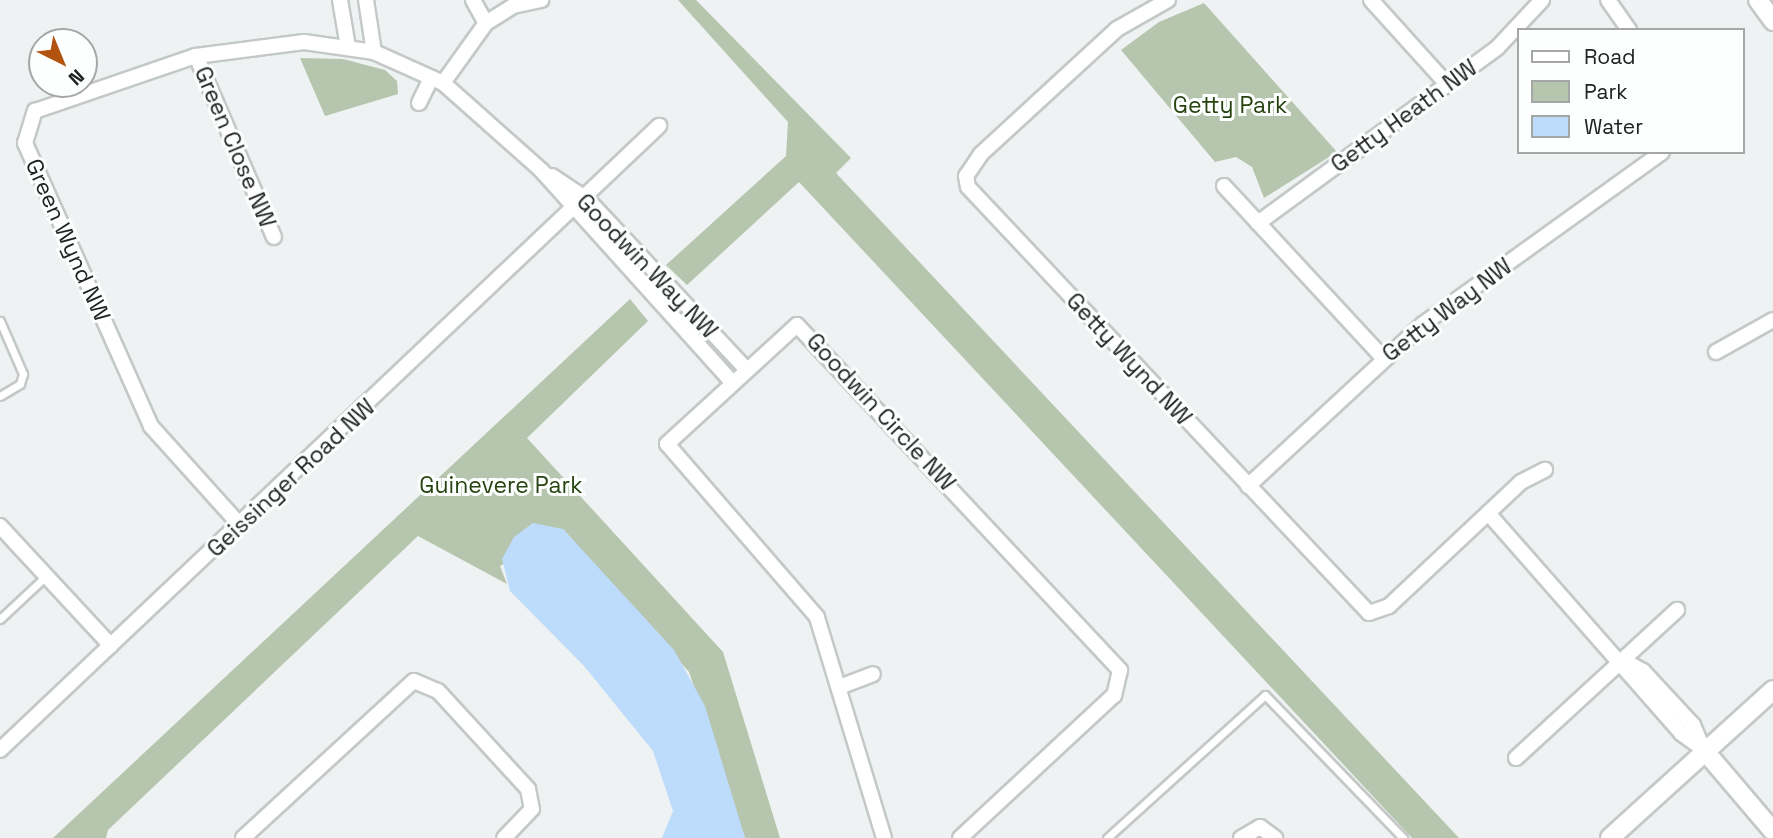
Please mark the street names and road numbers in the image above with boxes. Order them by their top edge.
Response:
street label: Getty Heath NW [1326,54,1482,178]
street label: Green Close NW [189,62,281,232]
street label: Green Wynd NW [20,154,116,326]
street label: Goodwin Way NW [571,188,723,344]
street label: Getty Way NW [1377,252,1517,368]
street label: Getty Wynd NW [1061,287,1197,431]
street label: Goodwin Circle NW [801,327,961,497]
street label: Geissinger Road NW [201,393,381,563]

